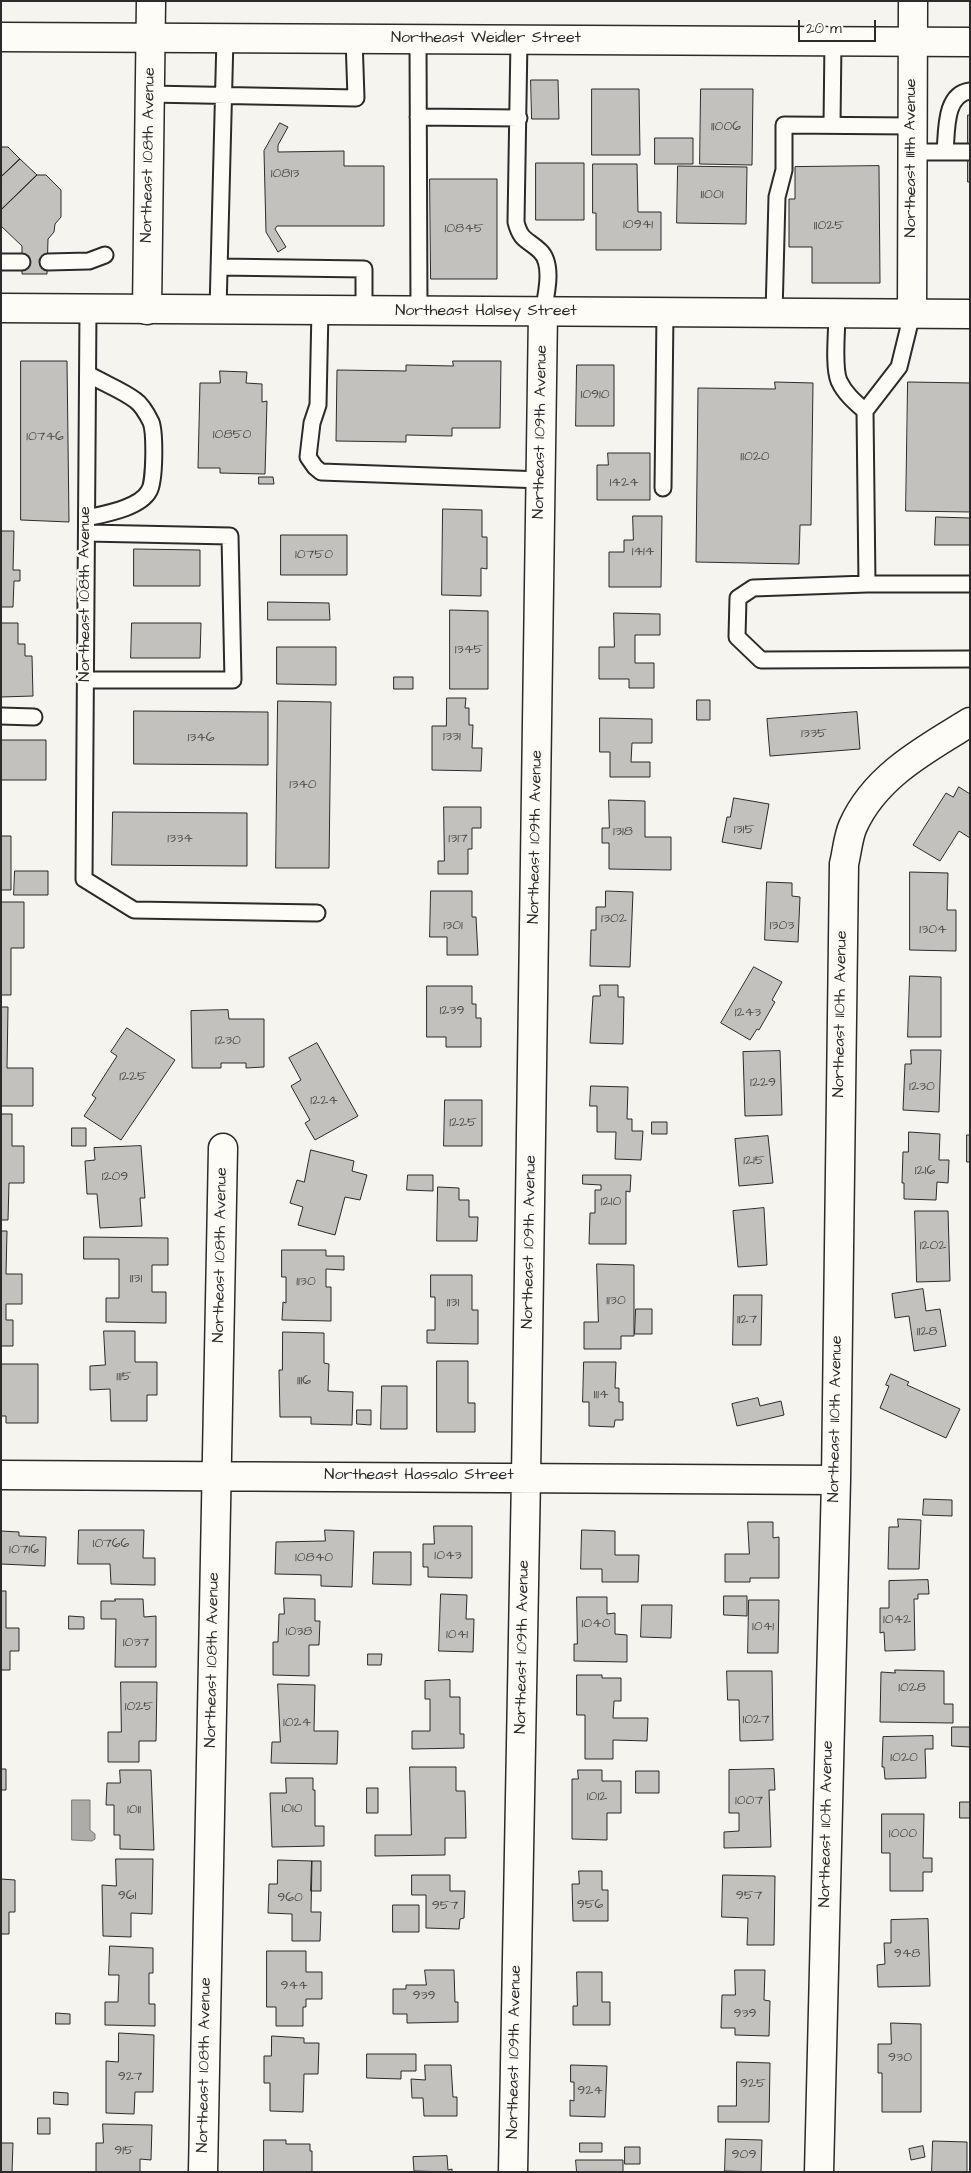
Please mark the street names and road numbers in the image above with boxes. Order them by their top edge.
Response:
street label: Northeast Weidler Street [391,29,581,49]
street label: Northeast 108th Avenue [138,67,160,243]
street label: Northeast 111th Avenue [902,79,922,237]
street label: Northeast Halsey Street [395,302,577,322]
street label: Northeast 109th Avenue [530,345,552,519]
street label: Northeast 108th Avenue [76,506,96,682]
street label: Northeast 109th Avenue [525,750,547,924]
street label: Northeast 110th Avenue [830,930,852,1098]
street label: Northeast 109th Avenue [519,1155,541,1329]
street label: Northeast 108th Avenue [210,1167,232,1343]
street label: Northeast 110th Avenue [825,1335,847,1503]
street label: Northeast Hassalo Street [324,1466,514,1486]
street label: Northeast 109th Avenue [512,1560,534,1734]
street label: Northeast 108th Avenue [202,1572,224,1748]
street label: Northeast 110th Avenue [816,1740,838,1908]
street label: Northeast 109th Avenue [504,1965,526,2139]
street label: Northeast 108th Avenue [194,1977,216,2153]

